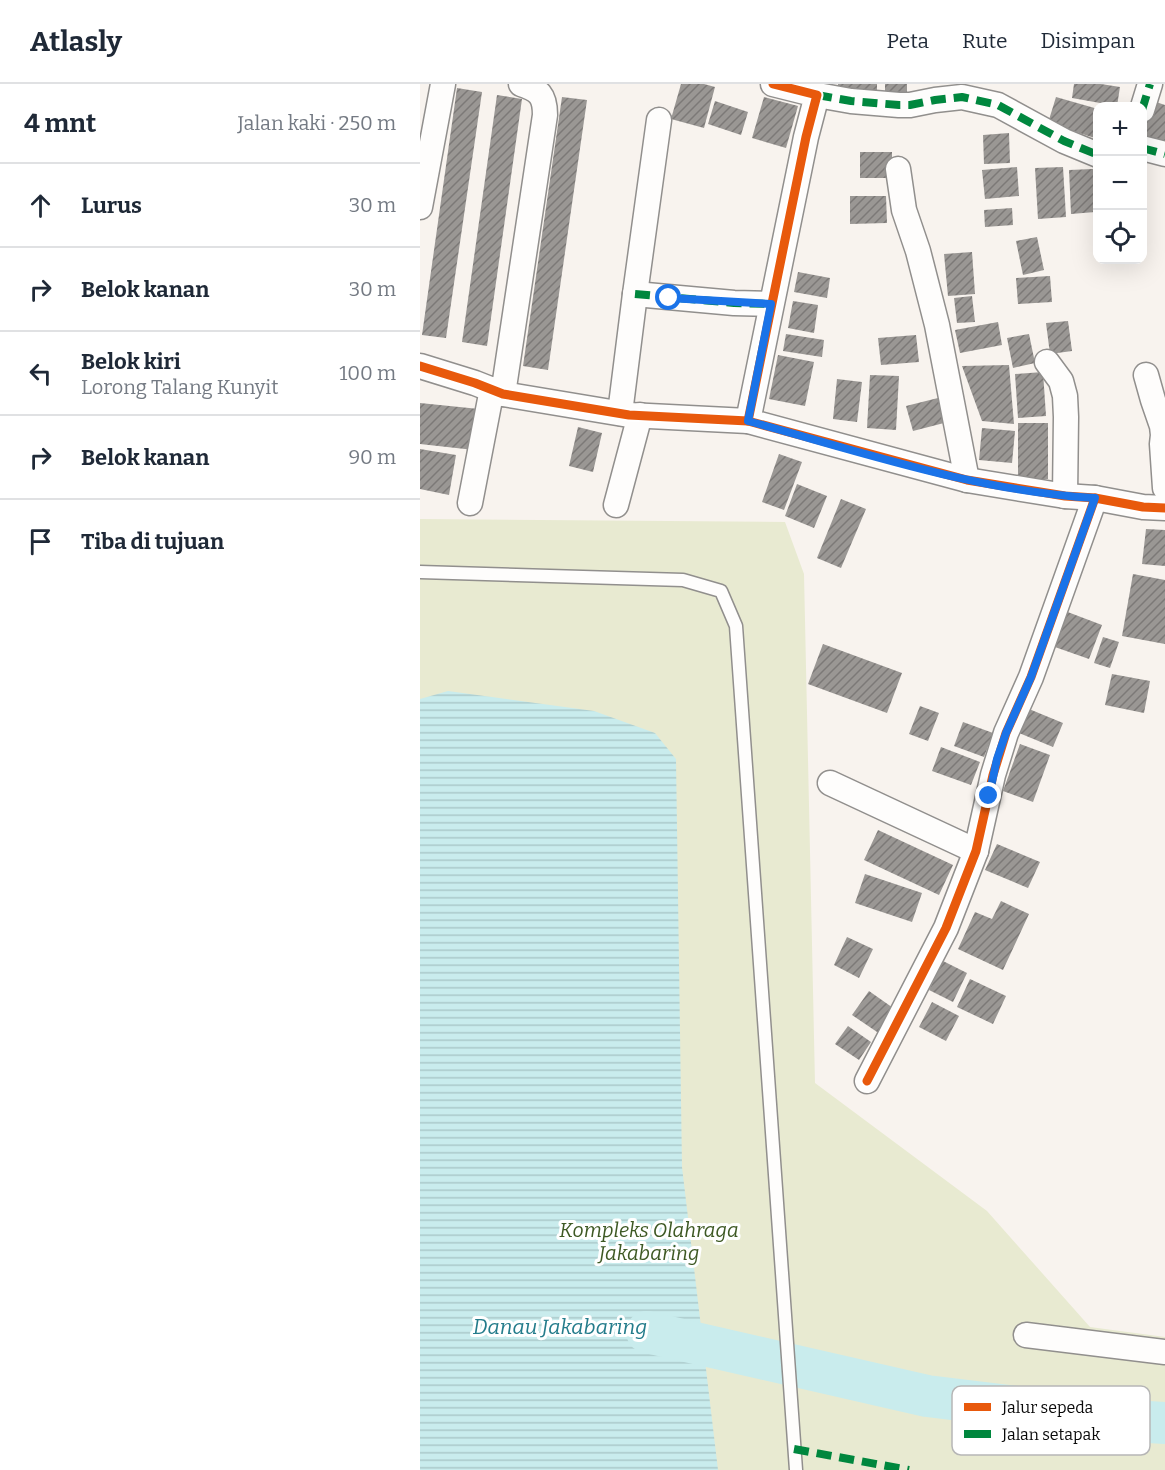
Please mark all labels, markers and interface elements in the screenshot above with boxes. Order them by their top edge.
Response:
text: Atlasly [30,25,122,58]
text: Peta [887,28,929,54]
text: Rute [962,28,1007,54]
text: Disimpan [1040,28,1135,54]
map controls [1093,102,1147,264]
button: + [1093,102,1147,156]
text: 4 mnt [24,108,96,139]
text: Jalan kaki · 250 m [237,111,396,135]
button: − [1093,156,1147,210]
icon: ahead [24,189,57,222]
text: Lurus [81,192,142,219]
text: 30 m [349,193,396,217]
button: locate [1093,210,1147,264]
icon: right [24,273,57,306]
text: Belok kanan [81,276,209,303]
text: 30 m [349,277,396,301]
route start [655,284,681,310]
text: Belok kiri [81,348,181,375]
icon: left [24,357,57,390]
text: 100 m [339,361,396,385]
text: Lorong Talang Kunyit [81,375,278,399]
icon: right [24,441,57,474]
text: Belok kanan [81,444,209,471]
text: 90 m [348,445,396,469]
icon: arrive [24,525,57,558]
text: Tiba di tujuan [81,528,224,555]
route end [975,782,1001,808]
park label: Kompleks Olahraga Jakabaring [559,1218,739,1265]
water label: Danau Jakabaring [473,1314,647,1340]
legend [952,1386,1150,1455]
text: Jalur sepeda [1001,1398,1093,1417]
text: Jalan setapak [1001,1425,1100,1444]

